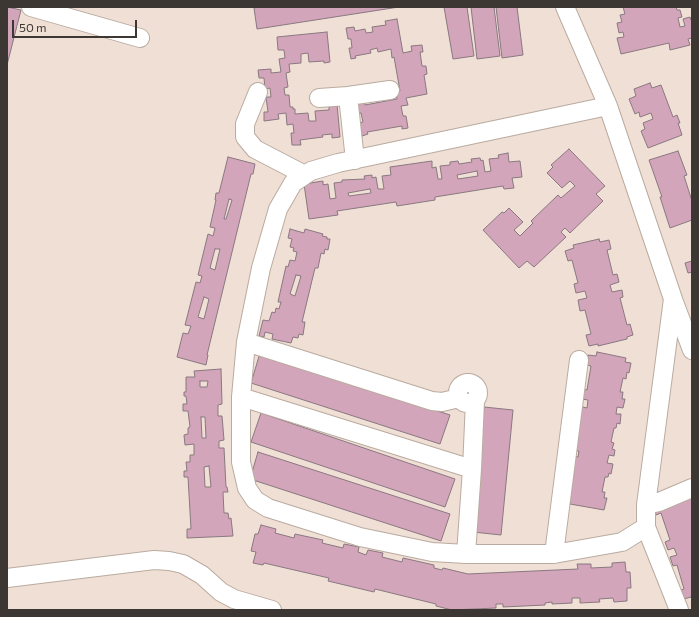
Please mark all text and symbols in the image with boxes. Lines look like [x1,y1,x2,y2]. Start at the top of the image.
scale bar [14,12,139,38]
text: 50 m [19,20,47,34]

